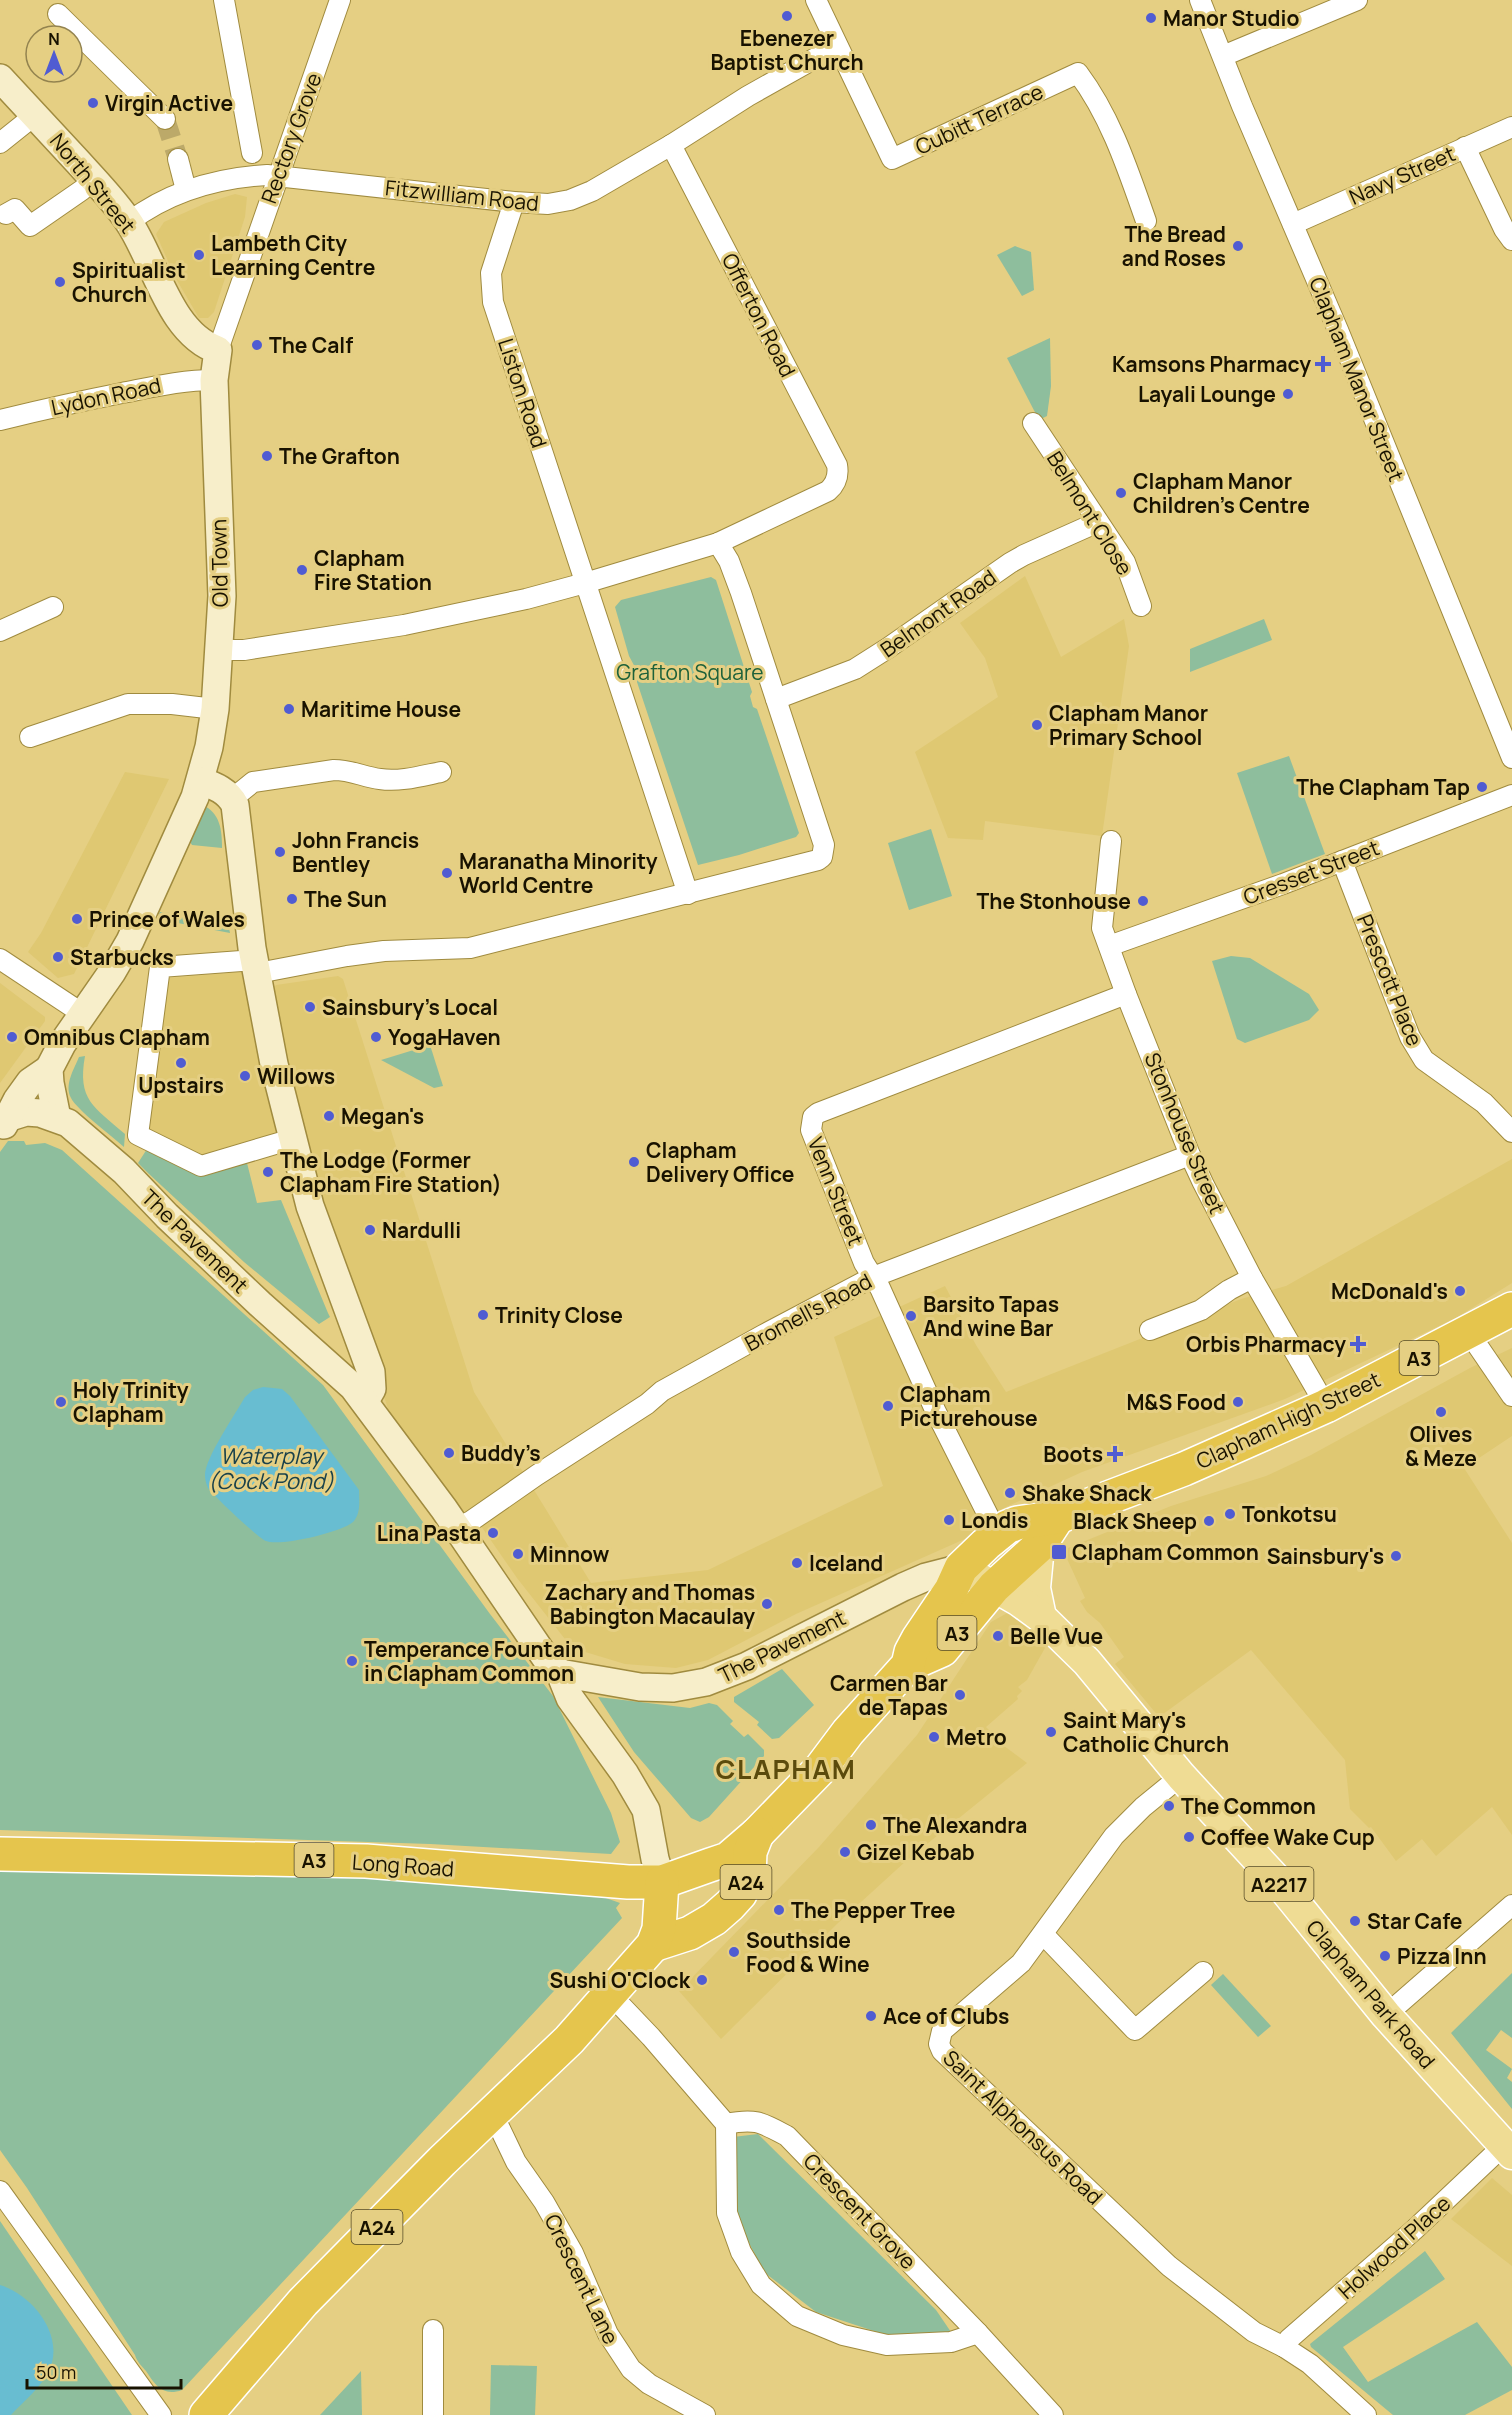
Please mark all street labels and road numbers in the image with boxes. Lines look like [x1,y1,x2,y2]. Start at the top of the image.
street label: Rectory Grove [254,69,328,207]
street label: Cubitt Terrace [911,77,1047,161]
street label: North Street [44,127,142,239]
street label: Navy Street [1345,139,1459,211]
street label: Fitzwilliam Road [384,173,540,217]
street label: Offerton Road [716,248,802,382]
street label: Clapham Manor Street [1303,273,1411,485]
street label: Liston Road [492,335,554,451]
street label: Lydon Road [48,371,164,421]
street label: Belmont Close [1041,446,1139,580]
street label: Old Town [204,519,234,607]
street label: Belmont Road [875,563,1001,663]
street label: Cresset Street [1239,833,1383,911]
street label: Prescott Place [1351,910,1429,1050]
street label: Stonhouse Street [1138,1048,1232,1218]
street label: Venn Street [802,1133,870,1249]
street label: The Pavement [136,1183,254,1299]
street label: Bromell's Road [740,1267,876,1357]
road number: A3 [1400,1341,1438,1375]
street label: Clapham High Street [1191,1365,1385,1475]
street label: The Pavement [714,1603,850,1689]
road number: A3 [938,1616,976,1650]
road number: A3 [294,1843,334,1877]
street label: Long Road [351,1847,455,1883]
road number: A24 [720,1865,771,1899]
road number: A2217 [1244,1867,1314,1901]
street label: Clapham Park Road [1300,1914,1442,2074]
street label: Saint Alphonsus Road [937,2044,1109,2210]
street label: Crescent Grove [798,2147,922,2275]
street label: Holwood Place [1332,2189,1456,2305]
street label: Crescent Lane [538,2209,626,2349]
road number: A24 [352,2210,403,2244]

